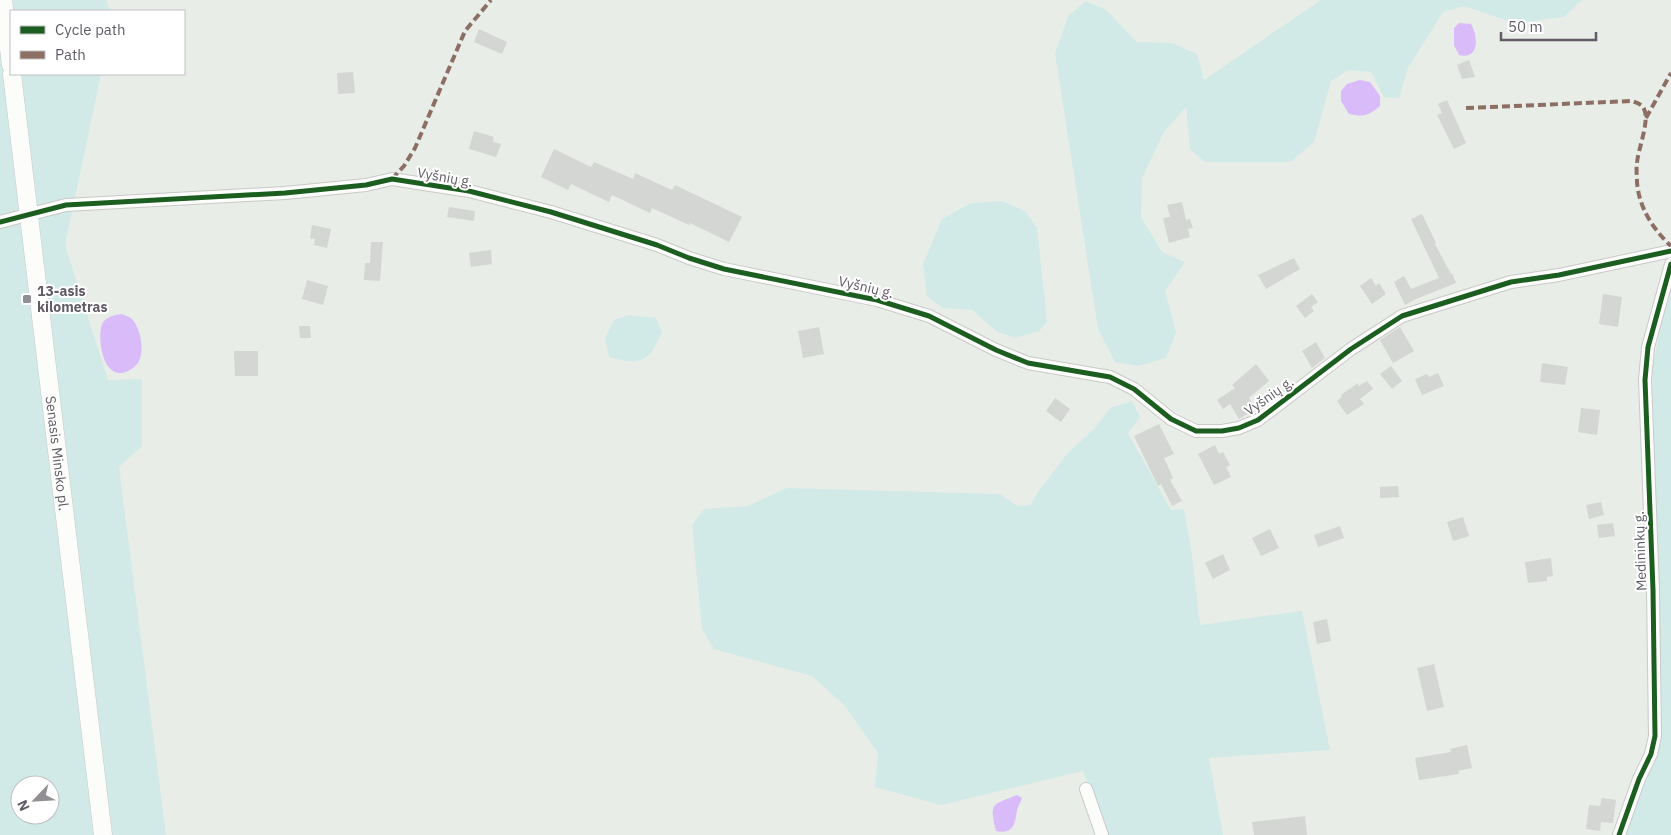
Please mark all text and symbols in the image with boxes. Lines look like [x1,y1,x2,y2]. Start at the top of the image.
legend [10,10,185,75]
scale bar [1501,10,1596,42]
text: 50 m [1508,17,1543,36]
text: Cycle path [55,20,126,39]
text: Path [55,45,86,64]
street label: Vyšnių g. [416,163,474,191]
street label: Vyšnių g. [837,272,895,302]
place label: 13-asis kilometras [37,282,107,316]
marker: 13-asis kilometras [21,293,33,305]
street label: Vyšnių g. [1241,373,1297,419]
street label: Senasis Minsko pl. [42,395,73,512]
street label: Medininkų g. [1630,511,1650,591]
north arrow [10,775,60,825]
text: N [13,797,34,814]

